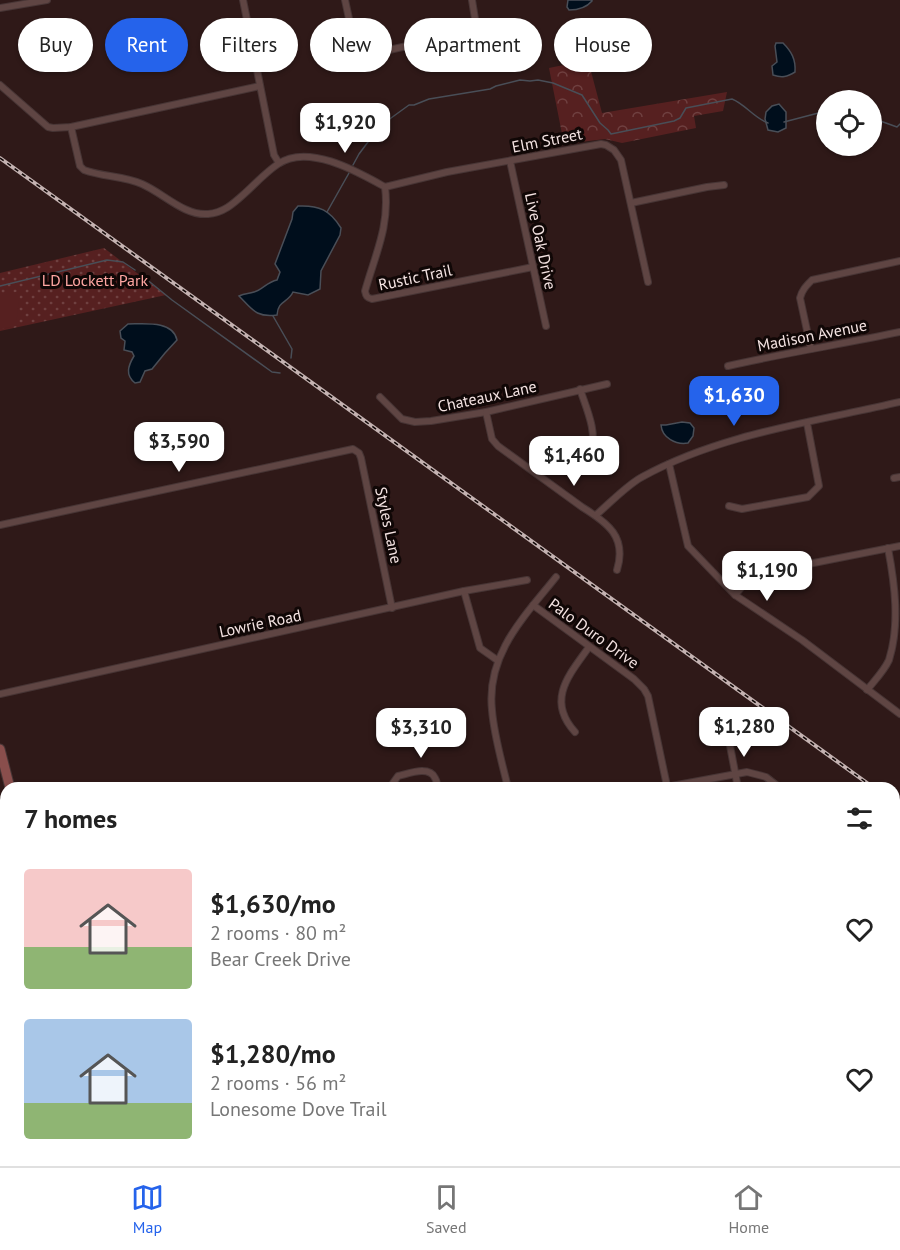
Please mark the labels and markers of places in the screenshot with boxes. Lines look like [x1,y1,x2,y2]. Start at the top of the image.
pin: $1,920 [296,103,394,154]
pin: $1,630 [685,376,783,427]
pin: $3,590 [130,422,228,473]
pin: $1,460 [525,436,623,487]
pin: $1,190 [718,551,816,602]
pin: $1,280 [695,707,793,758]
pin: $3,310 [372,708,470,759]

